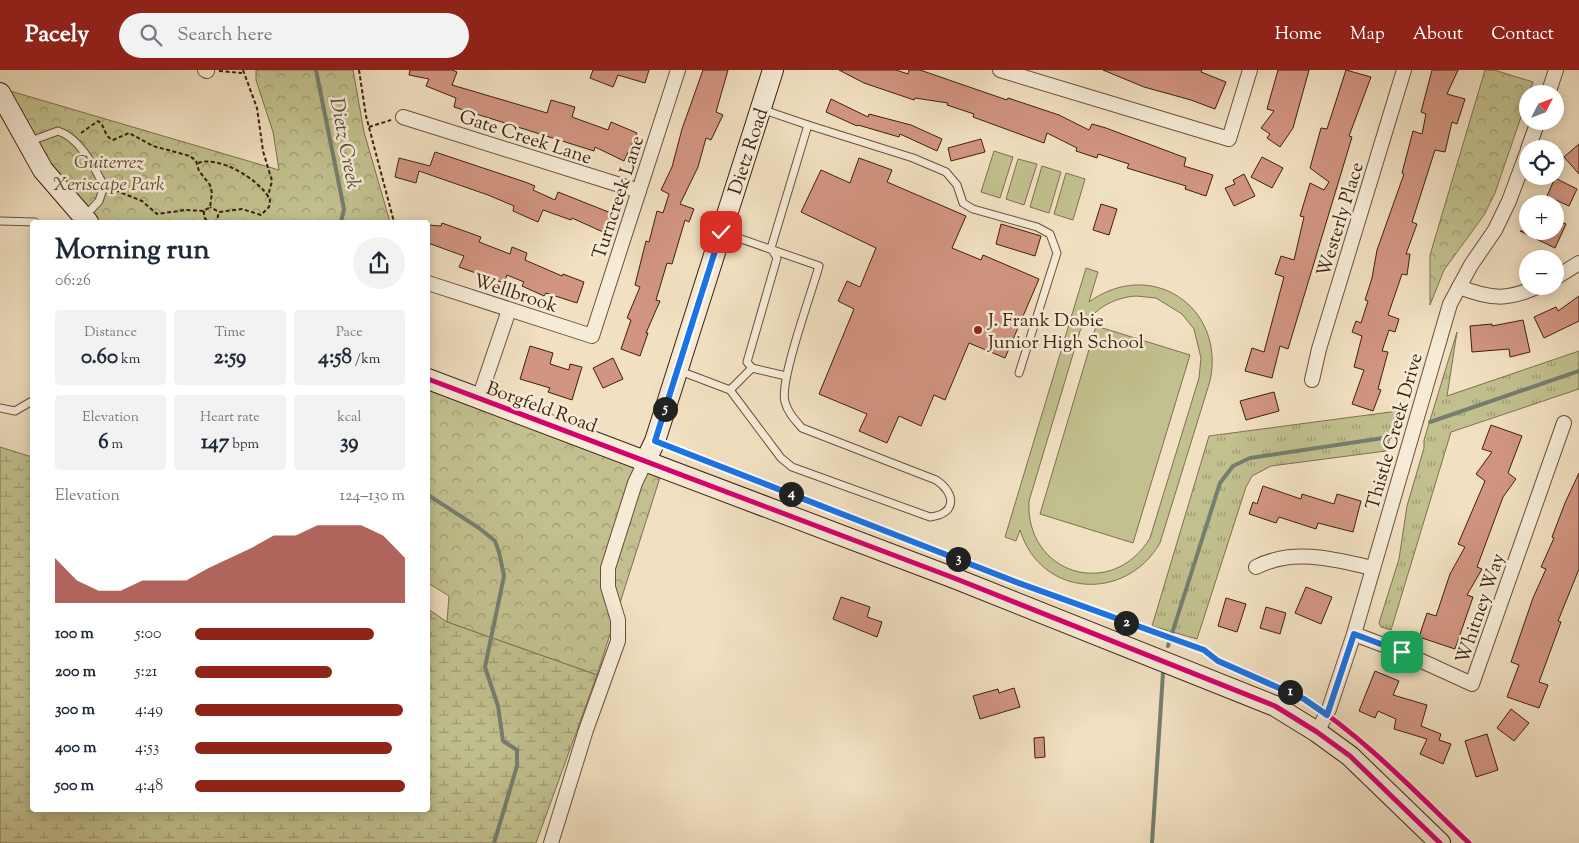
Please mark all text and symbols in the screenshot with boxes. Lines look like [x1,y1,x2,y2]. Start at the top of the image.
search box [119,13,469,58]
text: Pacely [25,18,89,52]
icon: search [137,21,165,49]
text: Search here [177,22,273,49]
text: Home [1275,22,1322,48]
text: Map [1350,22,1385,48]
text: About [1413,22,1463,48]
text: Contact [1491,22,1554,48]
north arrow [1519,85,1564,130]
map controls [1519,85,1564,295]
water label: Dietz Creek [320,95,367,192]
street label: Gate Creek Lane [456,104,595,173]
street label: Dietz Road [723,105,776,199]
street label: Turncreek Lane [587,132,652,263]
button: locate [1519,140,1564,185]
park label: Guiterrez Xeriscape Park [53,150,165,199]
street label: Westerly Place [1311,159,1372,280]
button: + [1519,195,1564,240]
pin [700,211,742,253]
icon: check [707,218,735,246]
text: Morning run [55,231,210,271]
button: share [353,237,405,289]
button: − [1519,250,1564,295]
street label: Wellbrook [470,268,562,321]
text: 06:26 [55,270,91,293]
place label: J. Frank Dobie Junior High School [987,308,1144,357]
text: Distance [84,323,137,343]
text: Time [214,323,246,343]
text: Pace [336,323,363,343]
marker: J. Frank Dobie Junior High School [972,324,984,336]
text: 0.60 [81,343,118,373]
text: 2:59 [214,343,246,373]
text: 4:58 [318,343,352,373]
text: km [118,350,140,370]
text: /km [352,350,380,370]
street label: Thistle Creek Drive [1360,350,1431,513]
street label: Borgfeld Road [482,376,601,441]
pin: 5 [652,396,678,422]
text: 5 [663,399,668,419]
text: Elevation [82,408,139,428]
text: Heart rate [200,408,260,428]
text: kcal [337,408,361,428]
text: 6 [98,428,109,458]
text: 147 [201,428,229,458]
text: 39 [340,428,359,458]
text: m [109,435,123,455]
text: bpm [229,435,259,455]
pin: 4 [778,482,804,506]
text: 4 [788,484,795,504]
text: Elevation [55,485,120,508]
text: 124–130 m [339,485,405,508]
pin: 3 [946,546,970,572]
text: 3 [956,549,961,569]
street label: Whitney Way [1450,549,1513,668]
pin: 2 [1114,610,1138,636]
text: 2 [1123,613,1130,633]
text: 100 m [55,623,94,646]
text: 5:00 [135,623,161,646]
pin [1381,631,1423,673]
icon: arrive [1388,638,1416,666]
text: 200 m [55,661,96,684]
text: 5:21 [135,661,158,684]
pin: 1 [1278,680,1302,704]
text: 1 [1288,682,1293,702]
text: 300 m [55,699,95,722]
text: 4:49 [135,699,163,722]
text: 400 m [55,737,97,760]
text: 4:53 [135,737,159,760]
text: 500 m [55,775,94,798]
text: 4:48 [135,775,163,798]

